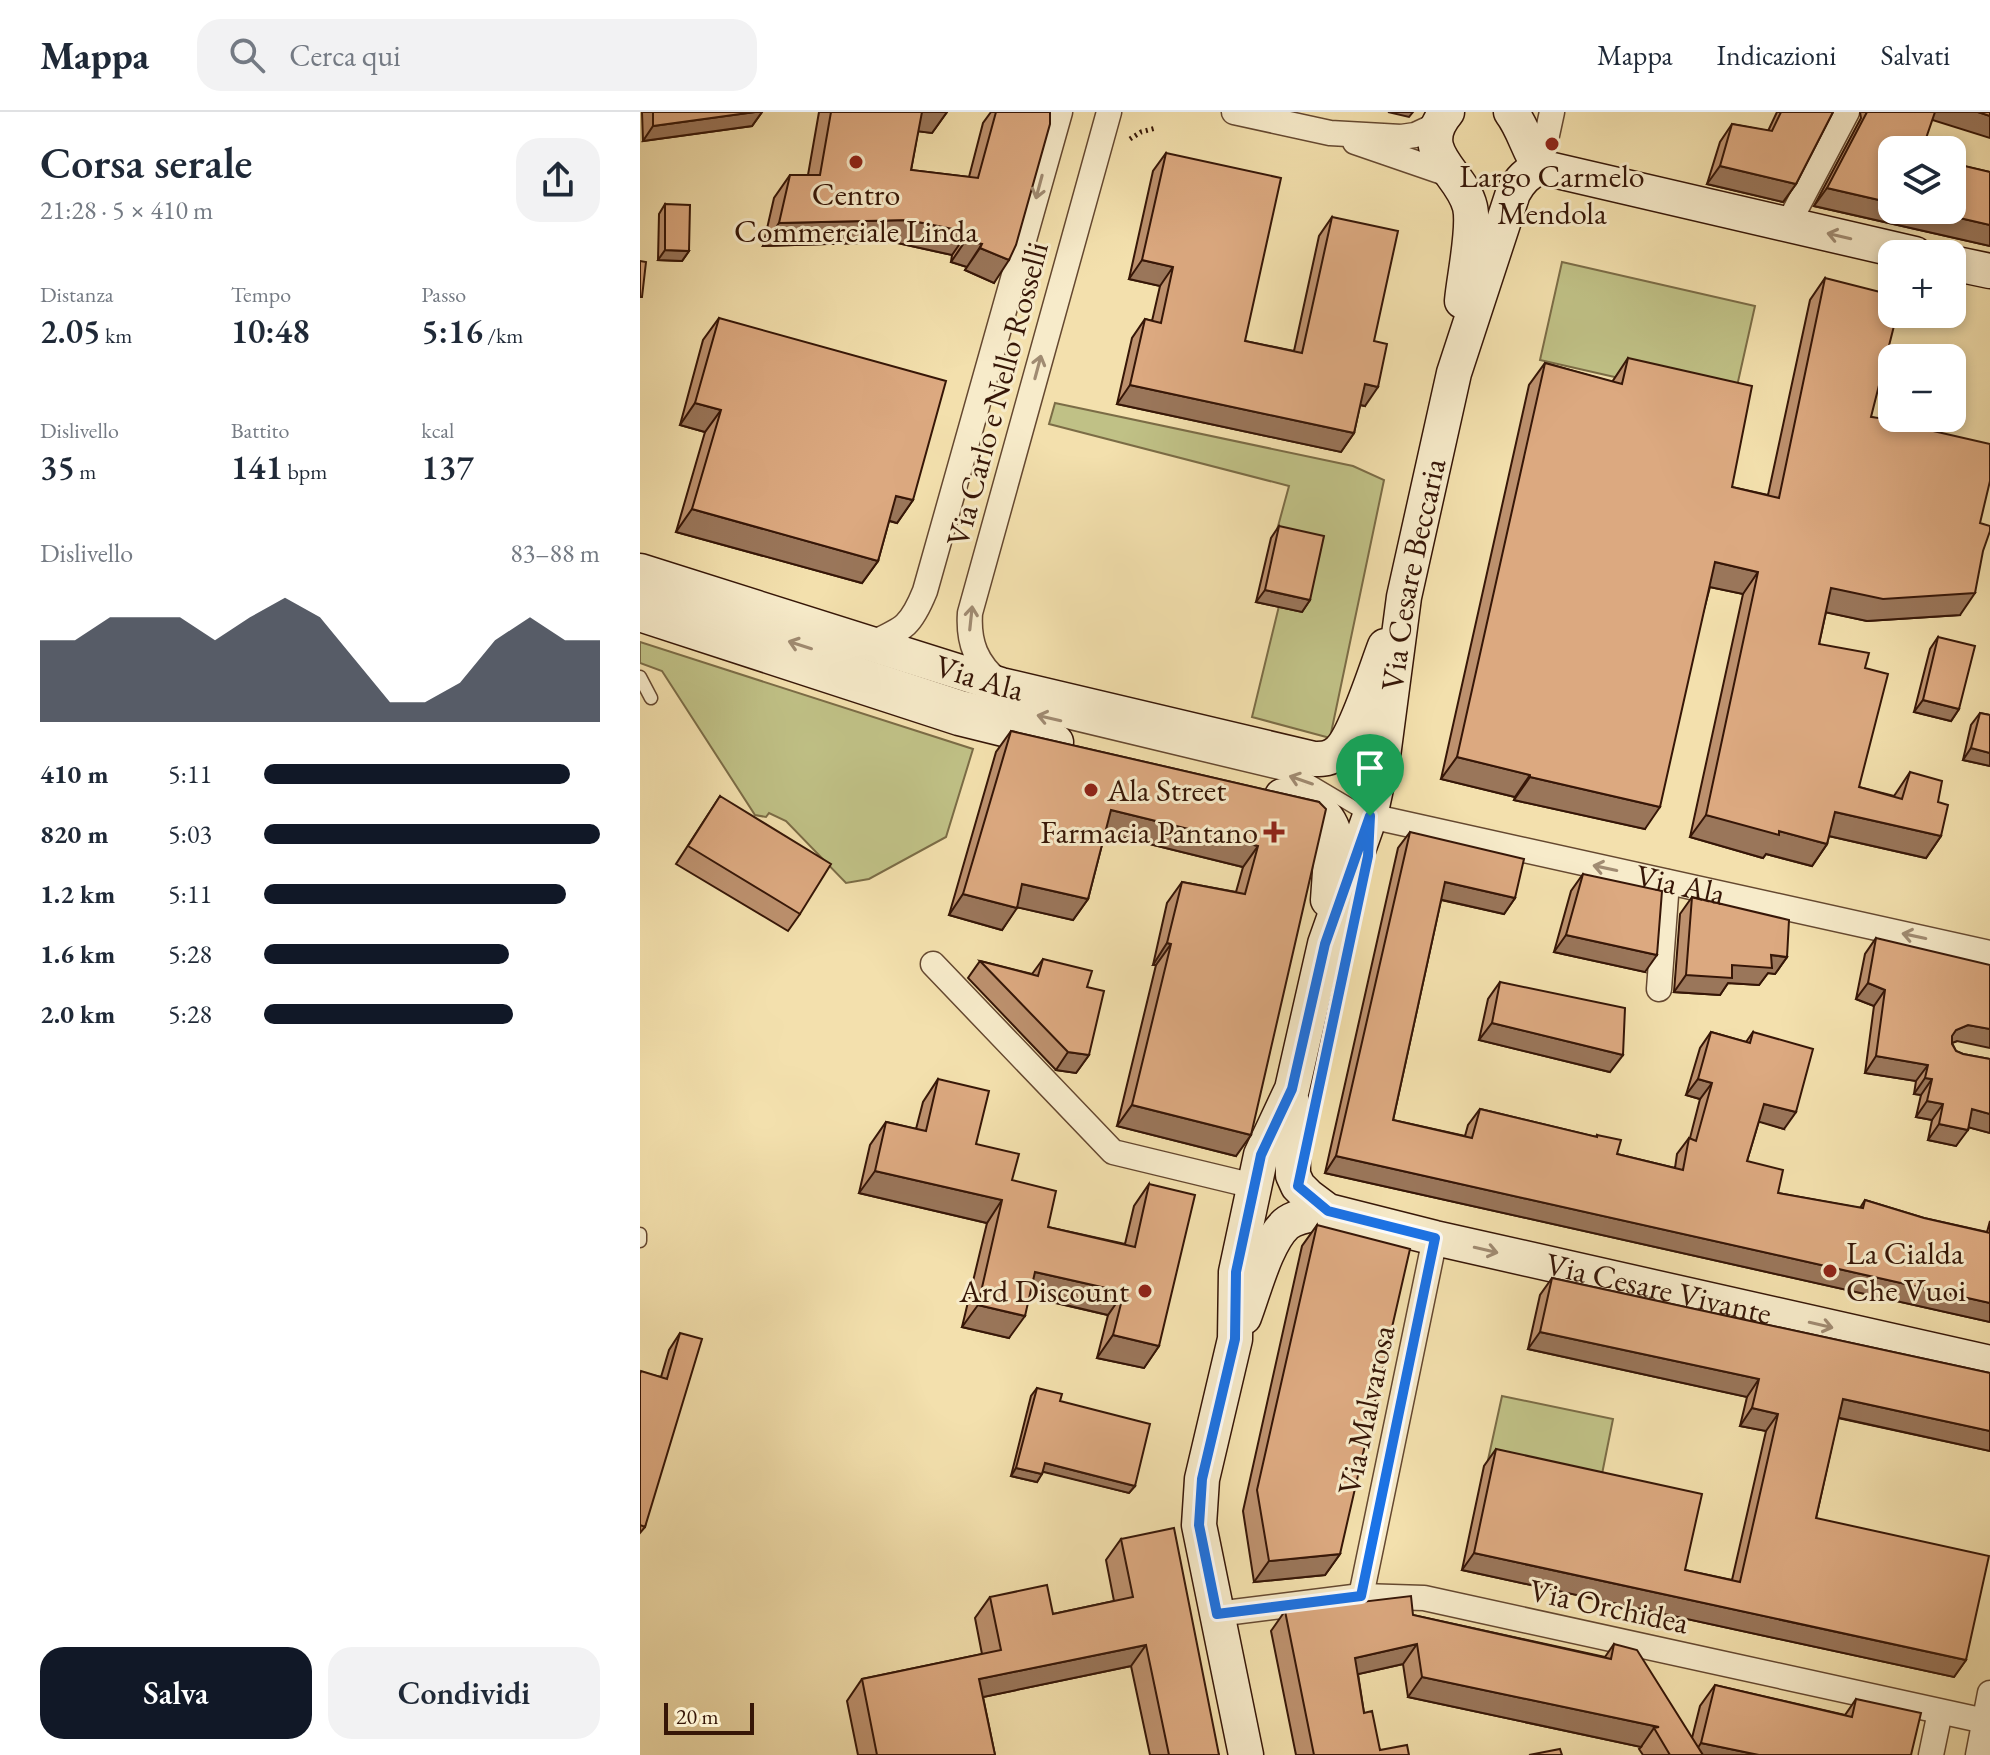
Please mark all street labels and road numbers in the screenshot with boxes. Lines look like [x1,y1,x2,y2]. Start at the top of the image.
street label: Via Carlo e Nello Rosselli [936,237,1058,551]
street label: Via Cesare Beccaria [1371,454,1455,693]
street label: Via Ala [930,645,1028,711]
street label: Via Ala [1632,854,1729,915]
street label: Via Cesare Vivante [1542,1243,1776,1334]
street label: Via Malvarosa [1328,1321,1405,1499]
street label: Via Orchidea [1526,1569,1693,1643]

